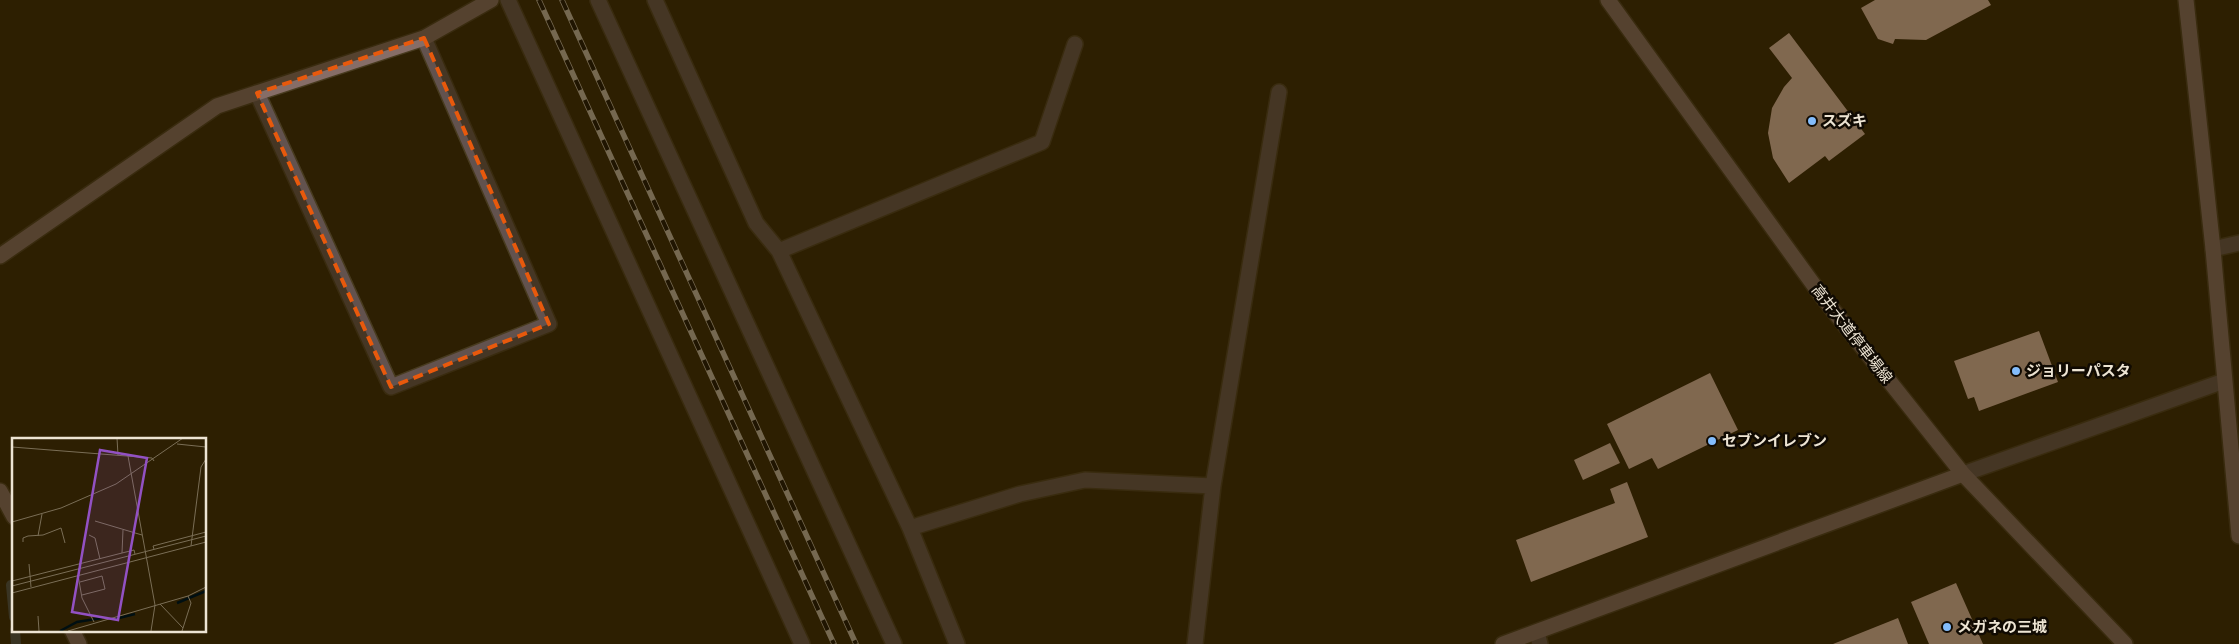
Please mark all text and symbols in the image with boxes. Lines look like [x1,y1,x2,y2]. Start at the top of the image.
place label: スズキ [1822,111,1867,130]
marker: スズキ [1806,115,1818,127]
street label: 高井大道停車場線 [1808,281,1897,387]
place label: ジョリーパスタ [2026,361,2131,380]
marker: ジョリーパスタ [2010,365,2022,377]
place label: セブンイレブン [1722,431,1827,450]
marker: セブンイレブン [1706,435,1718,447]
inset map [12,438,206,632]
place label: メガネの三城 [1957,617,2047,636]
marker: メガネの三城 [1941,621,1953,633]

